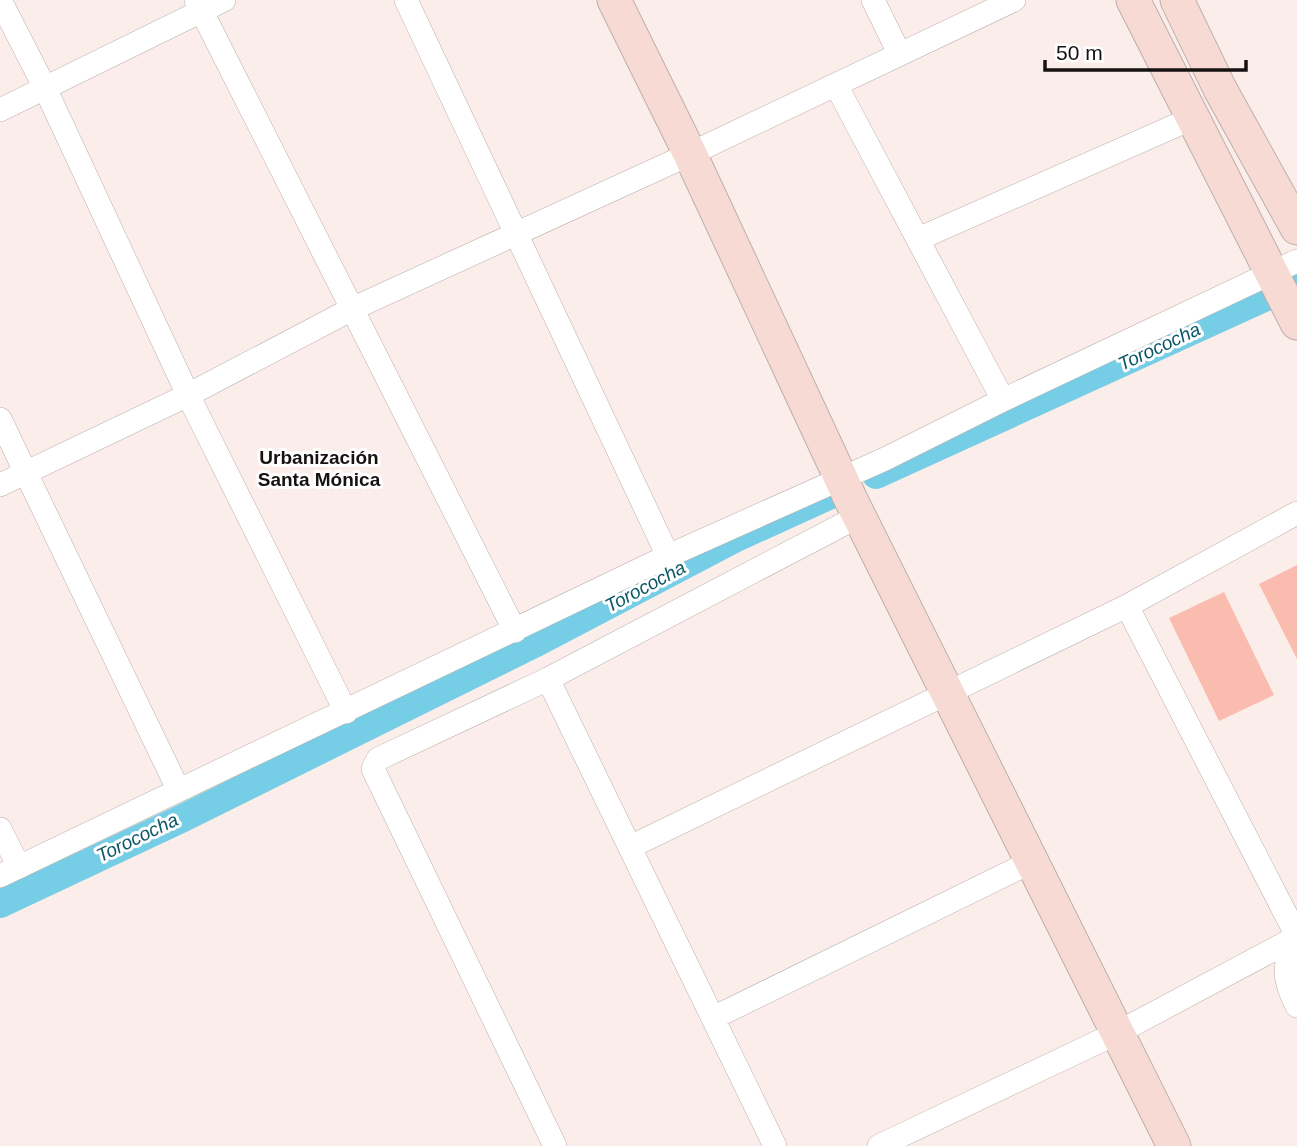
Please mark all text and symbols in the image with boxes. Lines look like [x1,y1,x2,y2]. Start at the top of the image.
scale bar [1045,28,1246,72]
text: 50 m [1056,41,1103,64]
water label: Torococha [1115,318,1204,375]
district label: Urbanización Santa Mónica [258,447,381,490]
water label: Torococha [601,557,689,616]
water label: Torococha [93,809,181,866]

